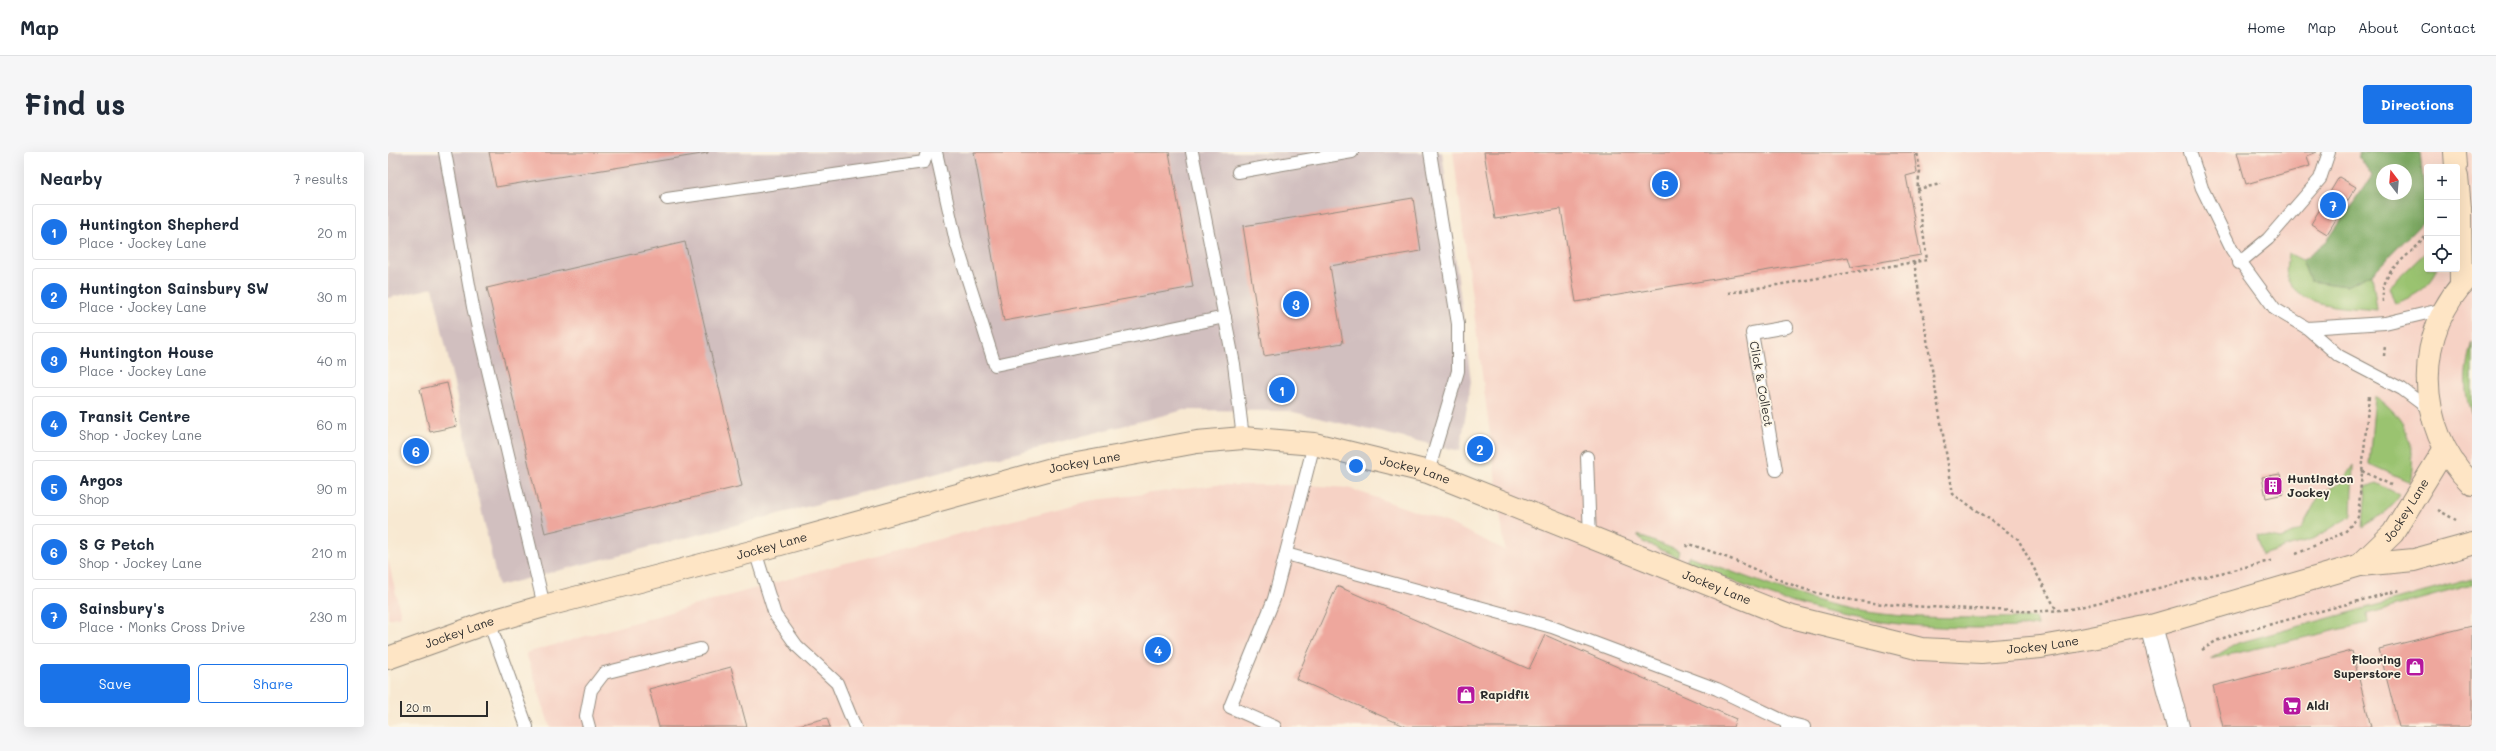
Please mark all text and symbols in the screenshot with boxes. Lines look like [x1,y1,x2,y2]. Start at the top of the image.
text: Map [20,15,59,40]
text: Home [2247,18,2285,37]
text: Map [2307,18,2336,37]
text: About [2358,18,2399,37]
text: Contact [2421,18,2476,37]
button: Directions [2363,85,2472,124]
text: Find us [24,86,125,122]
north arrow [2376,164,2412,200]
map controls [2424,164,2460,272]
button: + [2424,164,2460,200]
text: Nearby [40,167,102,189]
pin: 5 [1652,169,1678,199]
text: 7 results [293,170,348,187]
pin: 7 [2320,190,2346,220]
button: − [2424,200,2460,236]
text: Huntington Shepherd [79,214,239,234]
text: 1 [51,224,57,241]
text: 20 m [317,224,347,241]
text: Place · Jockey Lane [79,234,207,251]
button: locate [2424,236,2460,272]
text: Huntington Sainsbury SW [79,278,269,298]
text: 2 [50,288,58,305]
text: 30 m [317,288,347,305]
pin: 3 [1283,289,1309,319]
text: Place · Jockey Lane [79,298,207,315]
street label: Click & Collect [1747,340,1777,428]
text: Huntington House [79,342,214,362]
text: 3 [50,352,58,369]
text: 40 m [317,352,347,369]
text: Place · Jockey Lane [79,362,207,379]
pin: 1 [1269,375,1295,405]
text: Transit Centre [79,406,190,426]
text: 4 [50,416,58,433]
text: 60 m [317,416,347,433]
text: Shop · Jockey Lane [79,426,202,443]
pin: 2 [1467,434,1493,464]
pin: 6 [403,436,429,466]
street label: Jockey Lane [1047,447,1122,476]
street label: Jockey Lane [1378,452,1453,487]
your location [1346,456,1366,476]
text: Argos [79,470,123,490]
place label: Huntington Jockey [2287,470,2353,500]
building icon: Huntington Jockey [2262,475,2284,497]
street label: Jockey Lane [2379,475,2432,545]
text: 5 [50,480,58,497]
text: 90 m [317,480,347,497]
text: Shop [79,490,109,507]
street label: Jockey Lane [734,528,809,563]
text: S G Petch [79,534,154,554]
text: 6 [50,544,58,561]
text: 210 m [311,544,347,561]
text: Shop · Jockey Lane [79,554,202,571]
street label: Jockey Lane [1680,566,1754,607]
text: Sainsbury's [79,598,165,618]
text: 7 [50,608,58,625]
text: 230 m [310,608,347,625]
street label: Jockey Lane [422,612,496,651]
text: Place · Monks Cross Drive [79,618,245,635]
street label: Jockey Lane [2006,632,2080,657]
pin: 4 [1145,635,1171,665]
place label: Flooring Superstore [2334,651,2401,681]
shop icon: Flooring Superstore [2404,656,2426,678]
button: Save [40,664,190,703]
button: Share [198,664,348,703]
shop icon: Rapidfit [1455,684,1477,706]
place label: Rapidfit [1480,686,1529,702]
supermarket icon: Aldi [2281,695,2303,717]
place label: Aldi [2306,697,2329,713]
scale bar [400,699,488,718]
text: 20 m [406,700,431,715]

